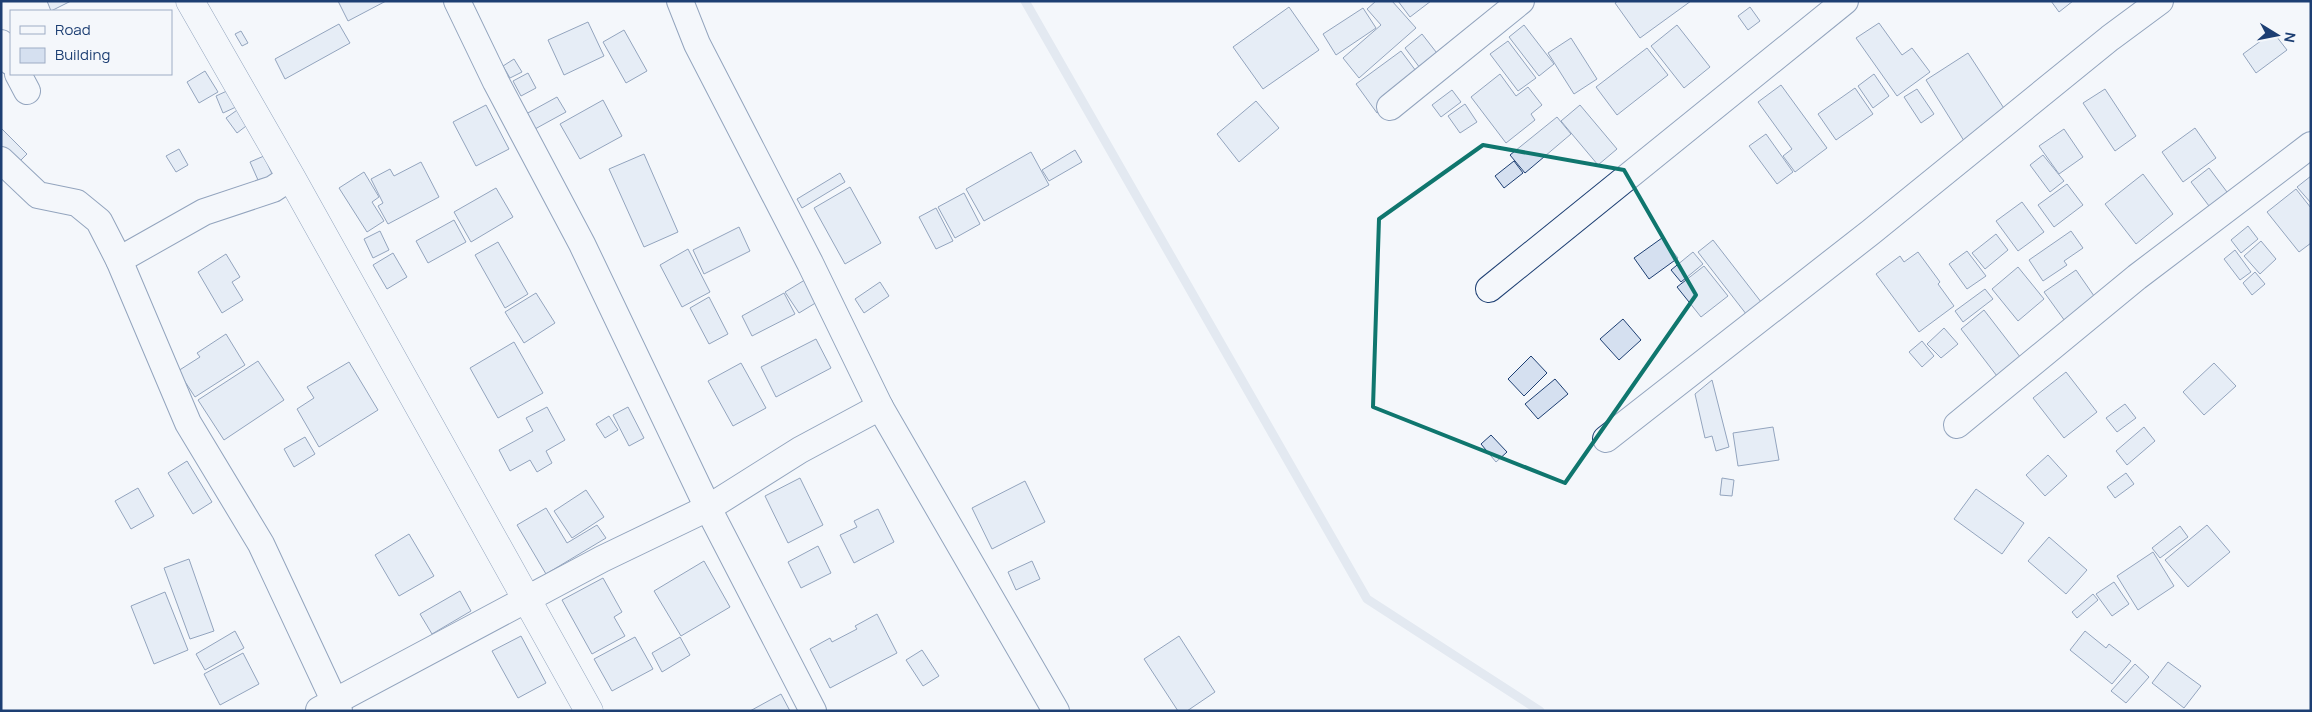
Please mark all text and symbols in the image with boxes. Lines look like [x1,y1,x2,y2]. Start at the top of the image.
legend [10,10,172,75]
north arrow [2252,10,2302,60]
text: Road [55,19,91,40]
text: N [2280,31,2301,44]
text: Building [55,44,110,65]

